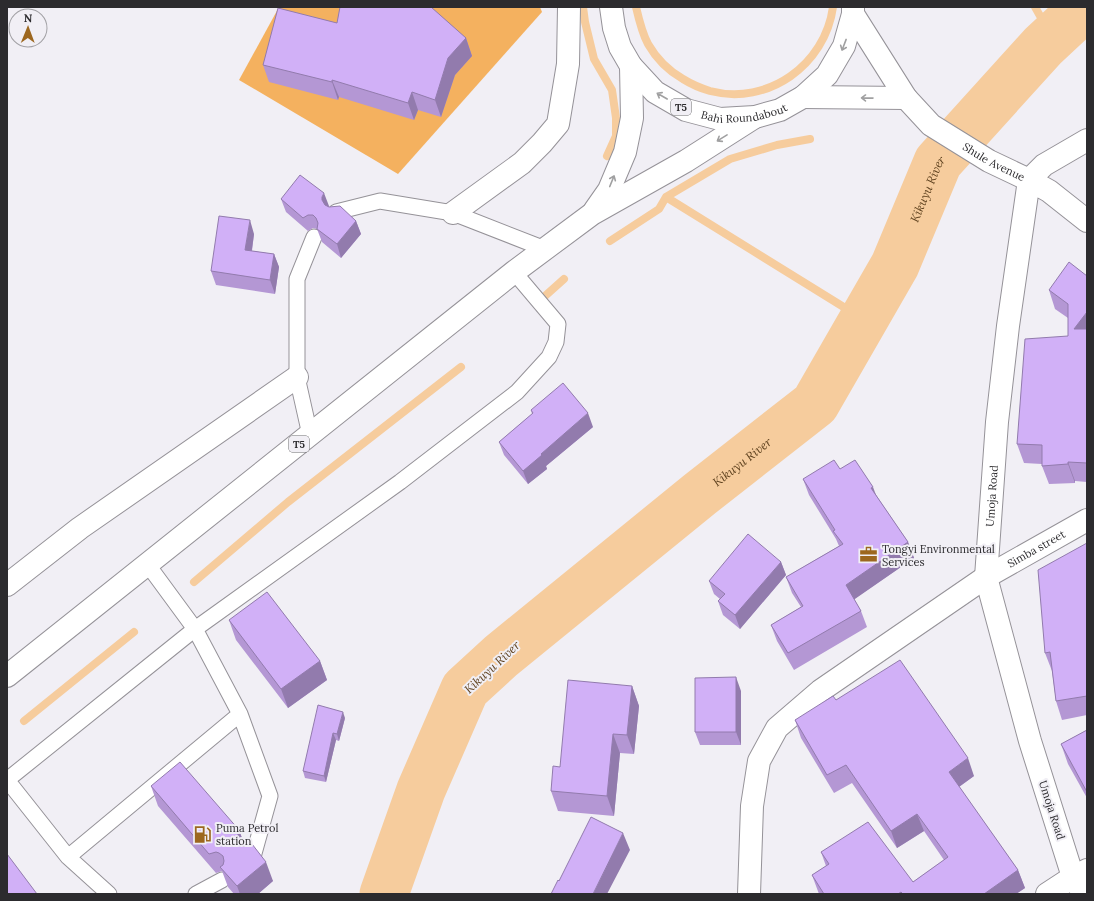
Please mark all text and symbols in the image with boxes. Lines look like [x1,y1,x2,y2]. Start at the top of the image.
north arrow [8,8,48,48]
text: N [24,11,33,25]
one-way arrow [839,38,847,50]
one-way arrow [656,92,667,100]
one-way arrow [861,94,874,102]
road number: T5 [671,99,691,115]
street label: Bahi Roundabout [700,100,790,126]
one-way arrow [717,134,728,142]
street label: Shule Avenue [960,139,1027,184]
water label: Kikuyu River [906,152,948,224]
one-way arrow [609,175,617,187]
water label: Kikuyu River [709,433,775,489]
road number: T5 [289,436,309,452]
street label: Umoja Road [983,464,1001,527]
street label: Simba street [1005,526,1068,571]
place label: Tongyi Environmental Services [882,542,995,569]
office icon: Tongyi Environmental Services [859,545,879,565]
water label: Kikuyu River [461,637,523,696]
street label: Umoja Road [1036,779,1068,842]
place label: Puma Petrol station [216,821,278,848]
fuel station icon: Puma Petrol station [193,824,213,844]

